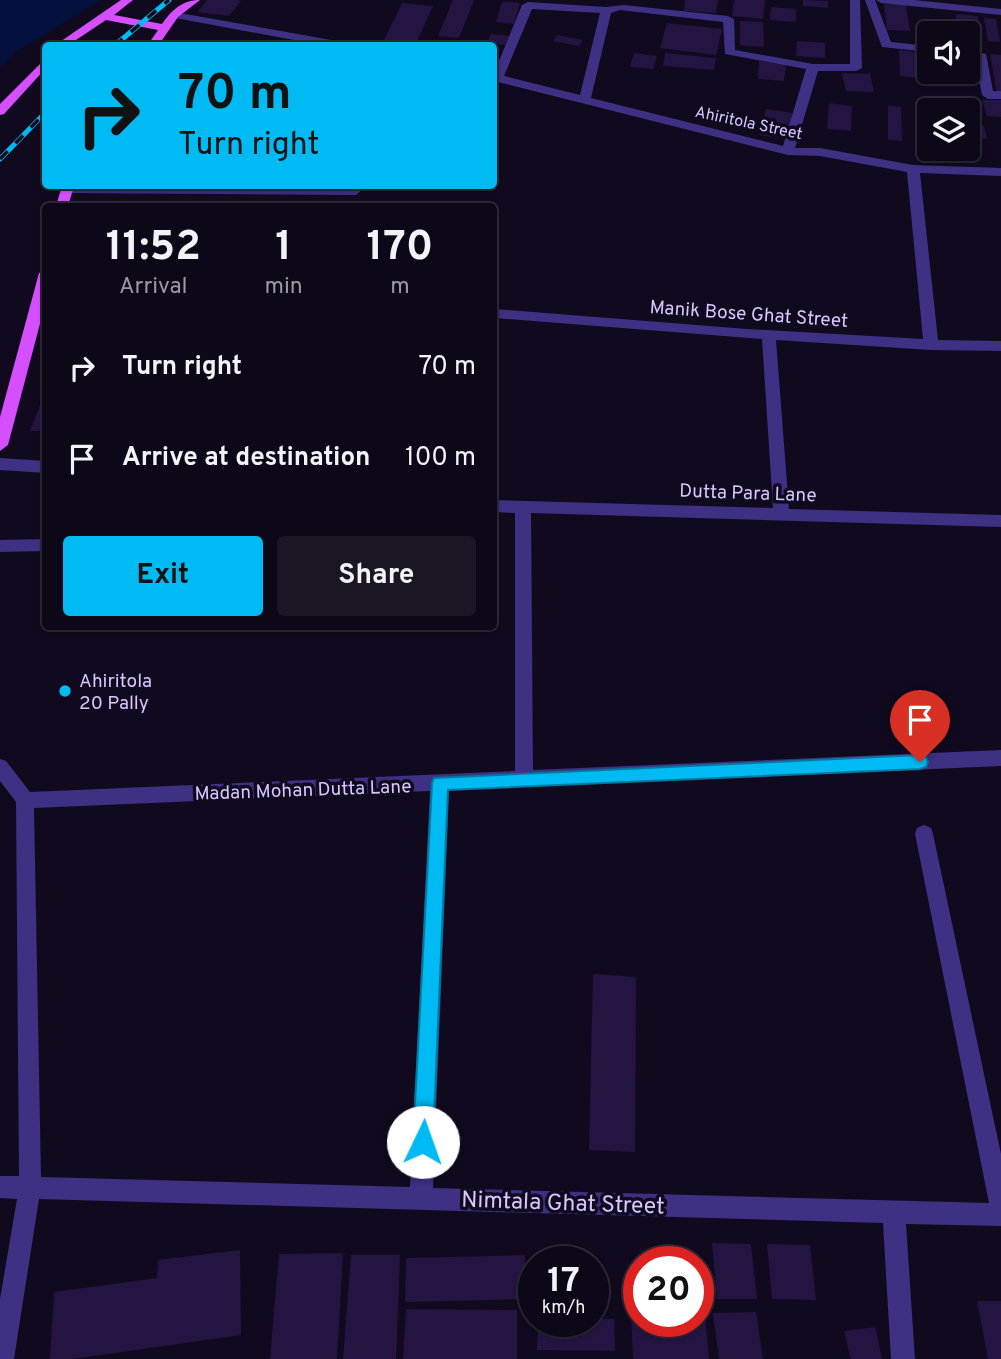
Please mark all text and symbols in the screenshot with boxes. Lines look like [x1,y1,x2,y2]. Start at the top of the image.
map controls [917,21,980,161]
button: sound [917,21,980,84]
text: 70 m [178,65,292,127]
icon: right [63,70,154,161]
button: layers [917,98,980,161]
street label: Ahiritola Street [693,103,804,145]
text: Turn right [178,126,320,166]
text: 11:52 [106,222,201,275]
text: 1 [275,222,292,275]
text: 170 [366,222,433,275]
text: Arrival [119,273,188,302]
text: min [264,273,303,302]
text: m [390,273,410,302]
street label: Manik Bose Ghat Street [649,296,849,334]
icon: right [63,349,101,387]
text: Turn right [122,351,242,384]
text: 70 m [418,351,476,384]
icon: arrive [63,440,101,478]
text: Arrive at destination [122,442,370,475]
text: 100 m [405,442,476,475]
street label: Dutta Para Lane [679,480,817,508]
button: Exit [63,536,263,616]
button: Share [277,536,476,616]
place label: Ahiritola 20 Pally [79,670,152,716]
marker: Ahiritola 20 Pally [57,683,73,699]
pin [890,690,950,762]
icon: arrive [901,701,939,739]
street label: Madan Mohan Dutta Lane [194,775,412,807]
position arrow [386,1105,460,1179]
street label: Nimtala Ghat Street [461,1186,665,1223]
speed limit sign: 20 [623,1246,714,1337]
text: 17 [547,1260,580,1304]
text: km/h [542,1297,585,1320]

